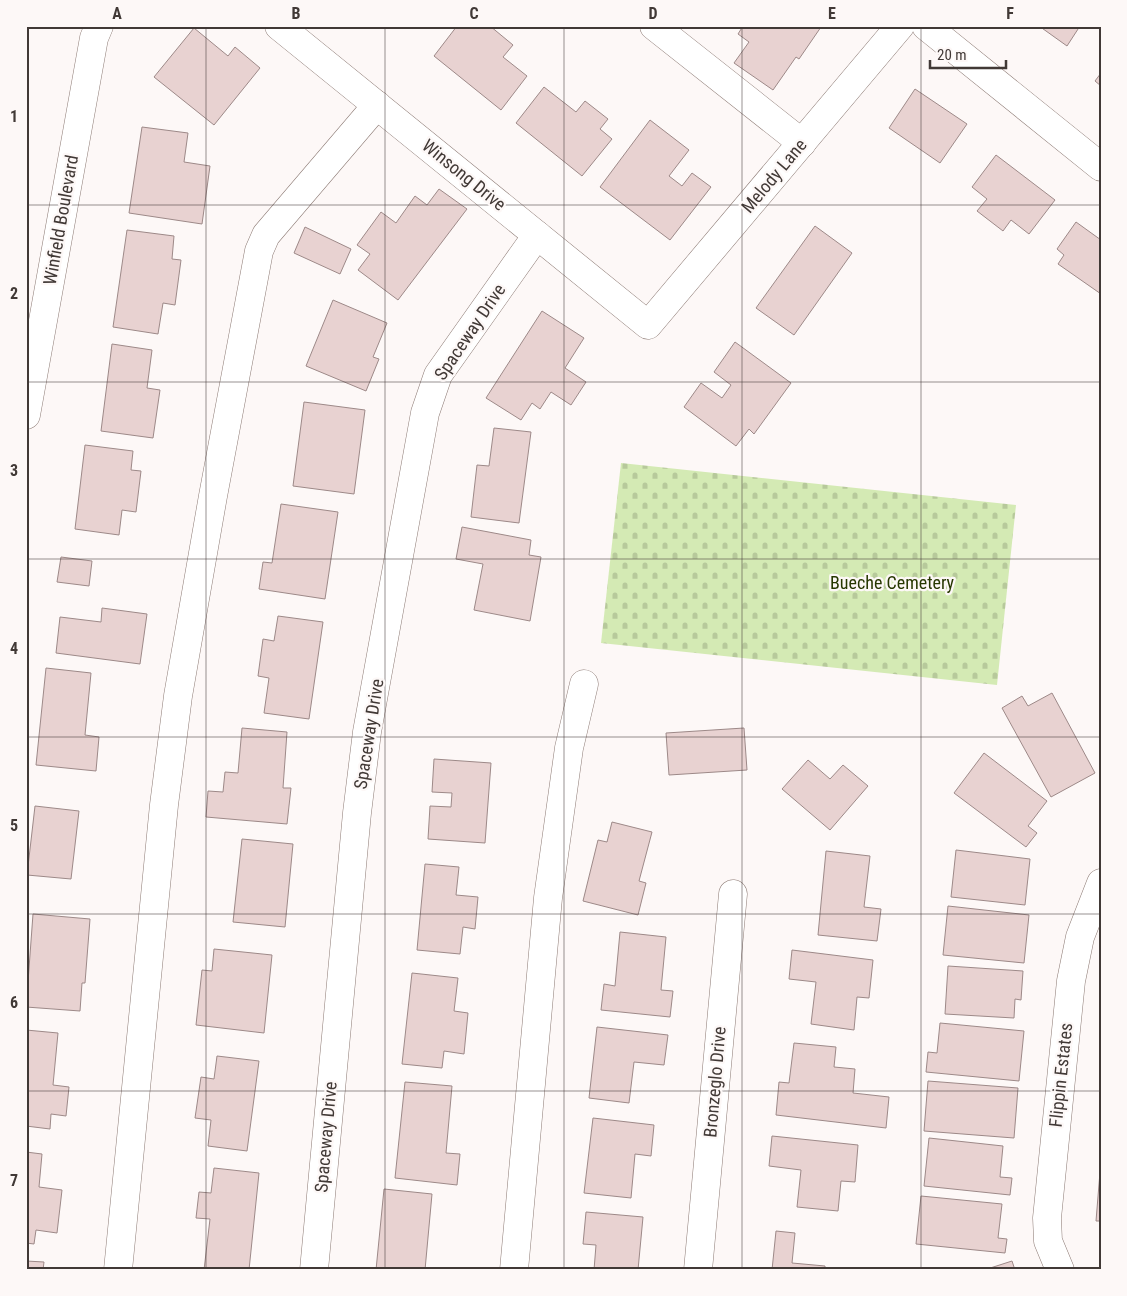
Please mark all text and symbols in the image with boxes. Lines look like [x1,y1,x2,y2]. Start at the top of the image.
text: A [112,4,122,23]
text: B [292,4,301,23]
text: C [469,4,479,23]
text: D [648,4,658,23]
text: E [828,4,836,23]
text: F [1006,4,1014,23]
scale bar [930,38,1006,70]
text: 20 m [937,46,967,64]
text: 1 [10,107,18,126]
street label: Melody Lane [737,134,811,217]
street label: Winsong Drive [418,135,510,215]
street label: Winfield Boulevard [39,153,82,286]
street label: Spaceway Drive [430,280,509,384]
text: 2 [10,284,18,303]
text: 3 [10,461,18,480]
park label: Bueche Cemetery [830,572,955,593]
text: 4 [10,639,18,658]
street label: Spaceway Drive [349,677,388,791]
text: 5 [10,816,18,835]
text: 6 [10,993,18,1012]
street label: Flippin Estates [1045,1022,1076,1128]
street label: Bronzeglo Drive [699,1026,730,1138]
street label: Spaceway Drive [310,1081,341,1193]
text: 7 [10,1171,18,1190]

